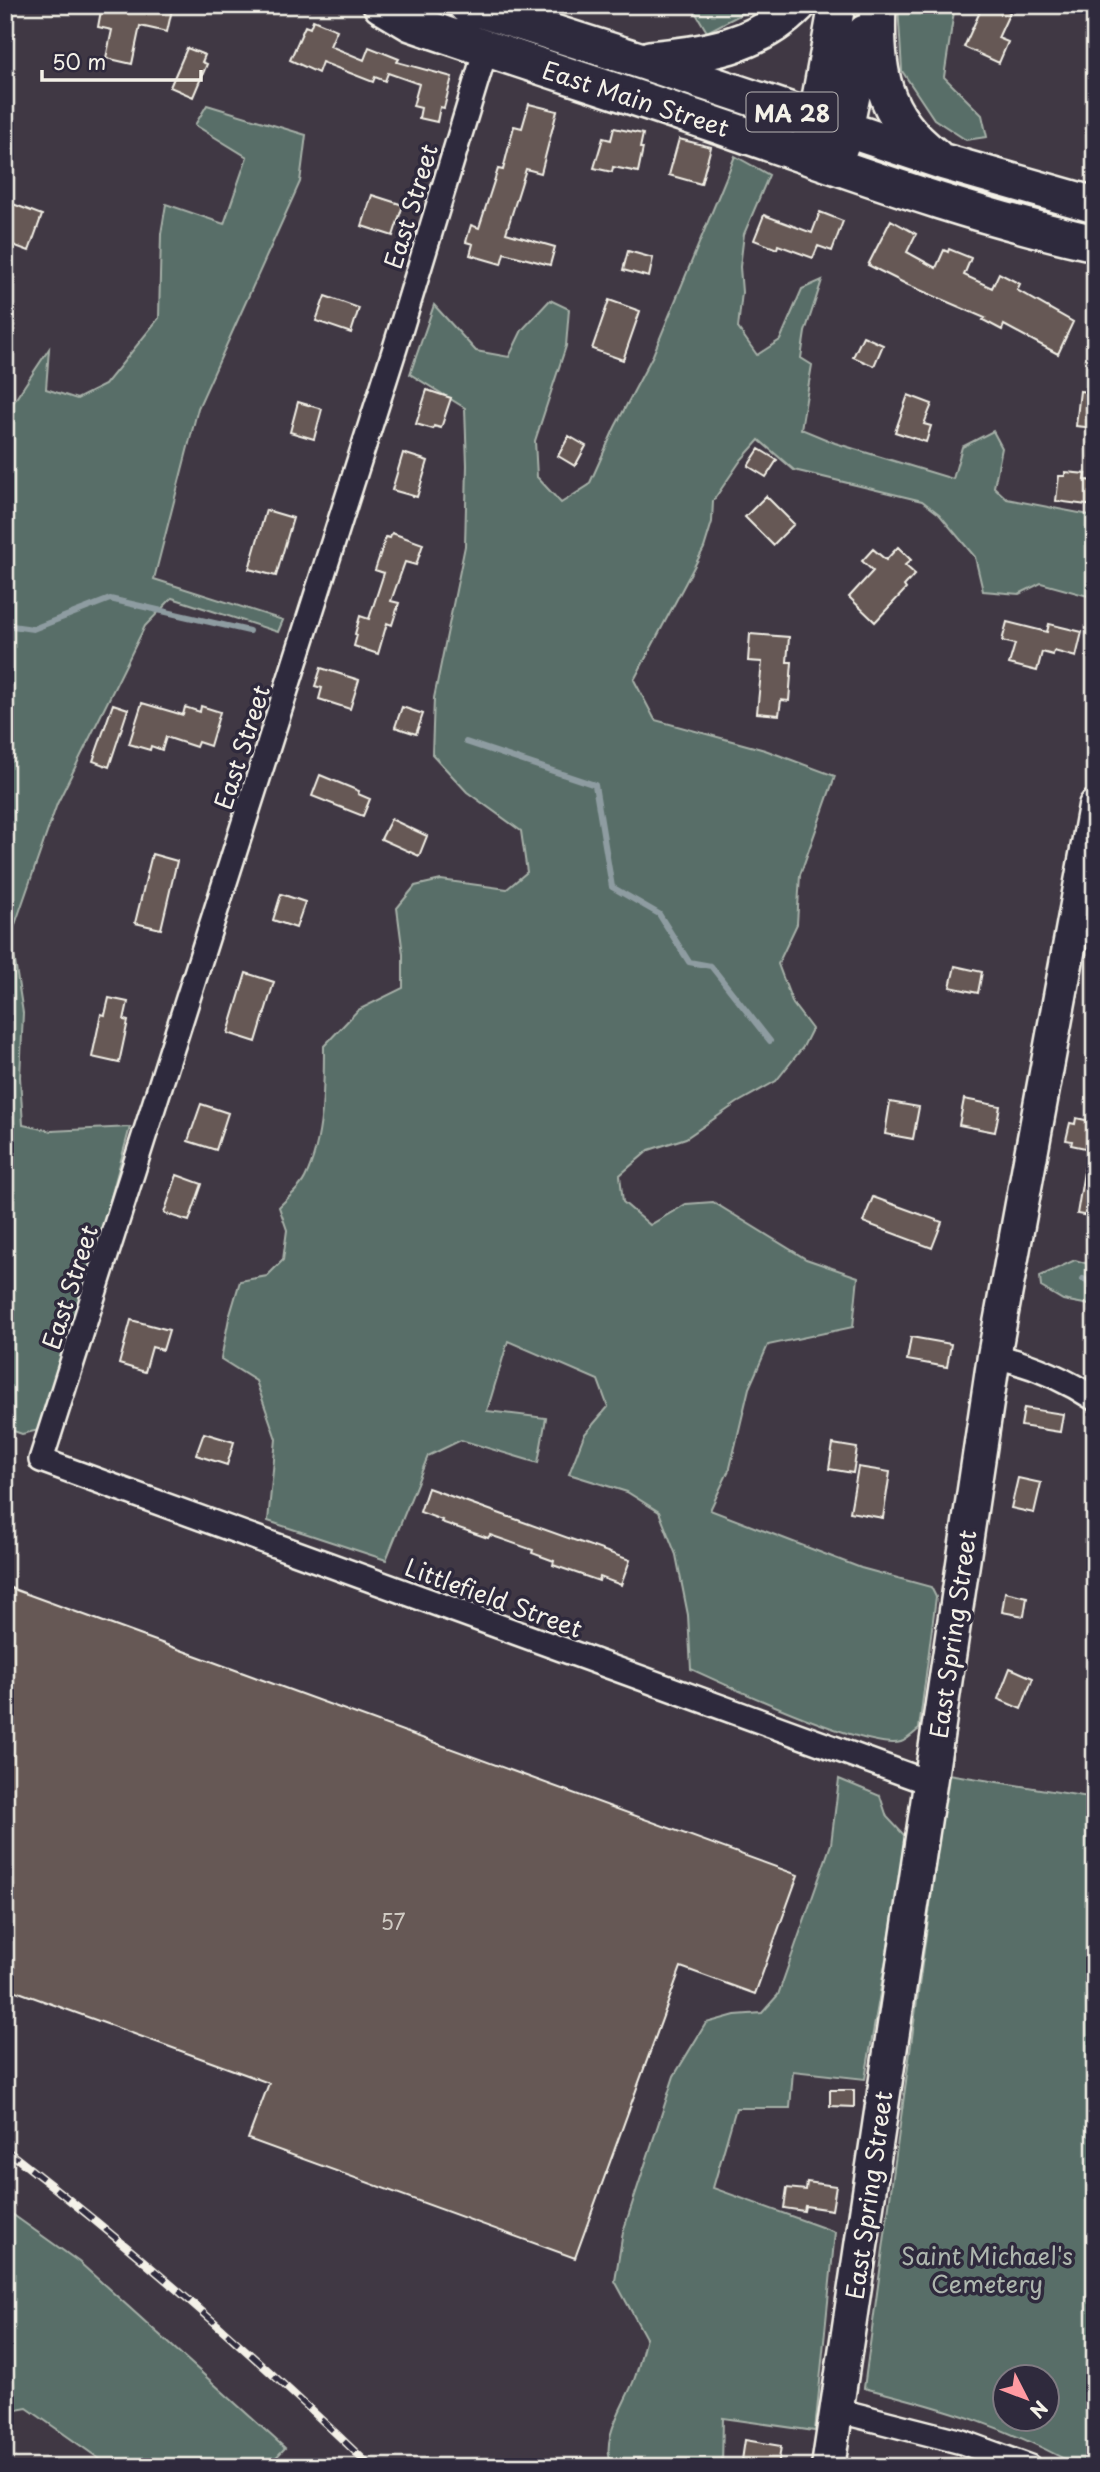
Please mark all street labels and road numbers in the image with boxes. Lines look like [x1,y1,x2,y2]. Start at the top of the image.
street label: East Main Street [538,51,734,145]
road number: MA 28 [746,92,838,132]
street label: East Street [374,139,446,273]
street label: East Street [204,680,278,814]
street label: East Street [32,1220,106,1354]
street label: East Spring Street [920,1527,984,1741]
street label: Littlefield Street [400,1548,588,1646]
street label: East Spring Street [836,2088,900,2302]

